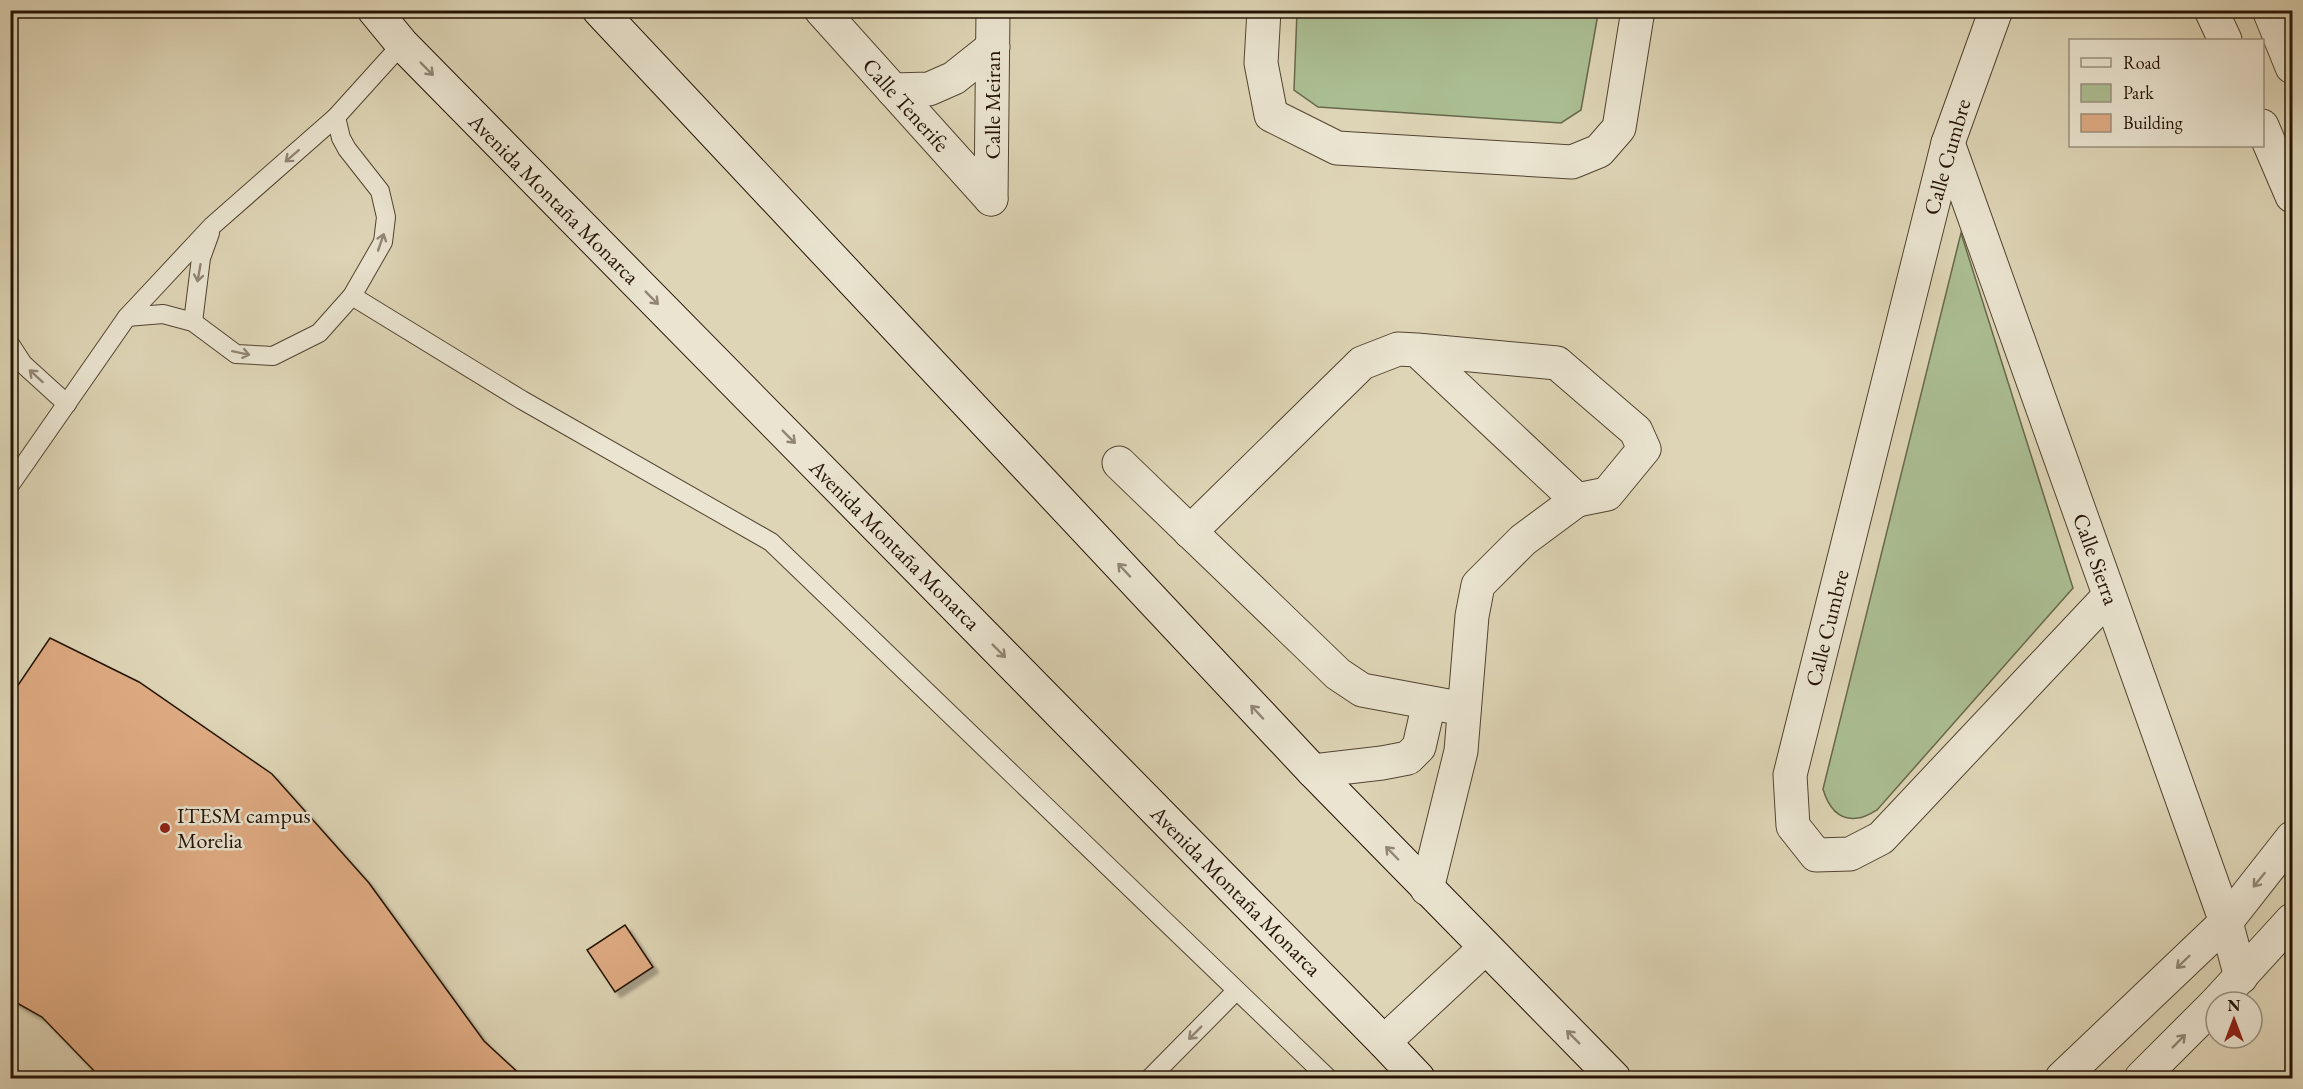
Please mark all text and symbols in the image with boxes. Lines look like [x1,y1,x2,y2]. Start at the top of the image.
legend [2069,39,2264,147]
street label: Calle Meiran [978,50,1007,160]
text: Road [2123,51,2162,74]
street label: Calle Tenerife [856,52,956,158]
one-way arrow [420,62,434,77]
text: Park [2123,81,2154,104]
street label: Calle Cumbre [1917,95,1978,218]
street label: Avenida Montaña Monarca [462,107,646,291]
text: Building [2123,111,2183,134]
one-way arrow [285,149,300,163]
one-way arrow [376,233,387,251]
one-way arrow [193,263,204,282]
one-way arrow [645,291,659,306]
one-way arrow [231,348,250,359]
one-way arrow [29,369,44,383]
one-way arrow [781,429,796,444]
street label: Avenida Montaña Monarca [803,453,987,637]
street label: Calle Sierra [2066,509,2126,609]
one-way arrow [1117,562,1131,577]
street label: Calle Cumbre [1798,566,1856,689]
one-way arrow [992,643,1007,658]
one-way arrow [1250,704,1265,719]
street label: Avenida Montaña Monarca [1144,799,1328,983]
place label: ITESM campus Morelia [177,801,311,855]
marker: ITESM campus Morelia [158,821,172,835]
one-way arrow [1385,845,1399,860]
one-way arrow [2252,872,2266,887]
one-way arrow [2176,955,2191,969]
north arrow [2204,990,2264,1050]
text: N [2228,995,2241,1016]
one-way arrow [1188,1025,1203,1040]
one-way arrow [1565,1030,1580,1044]
one-way arrow [2171,1033,2186,1048]

